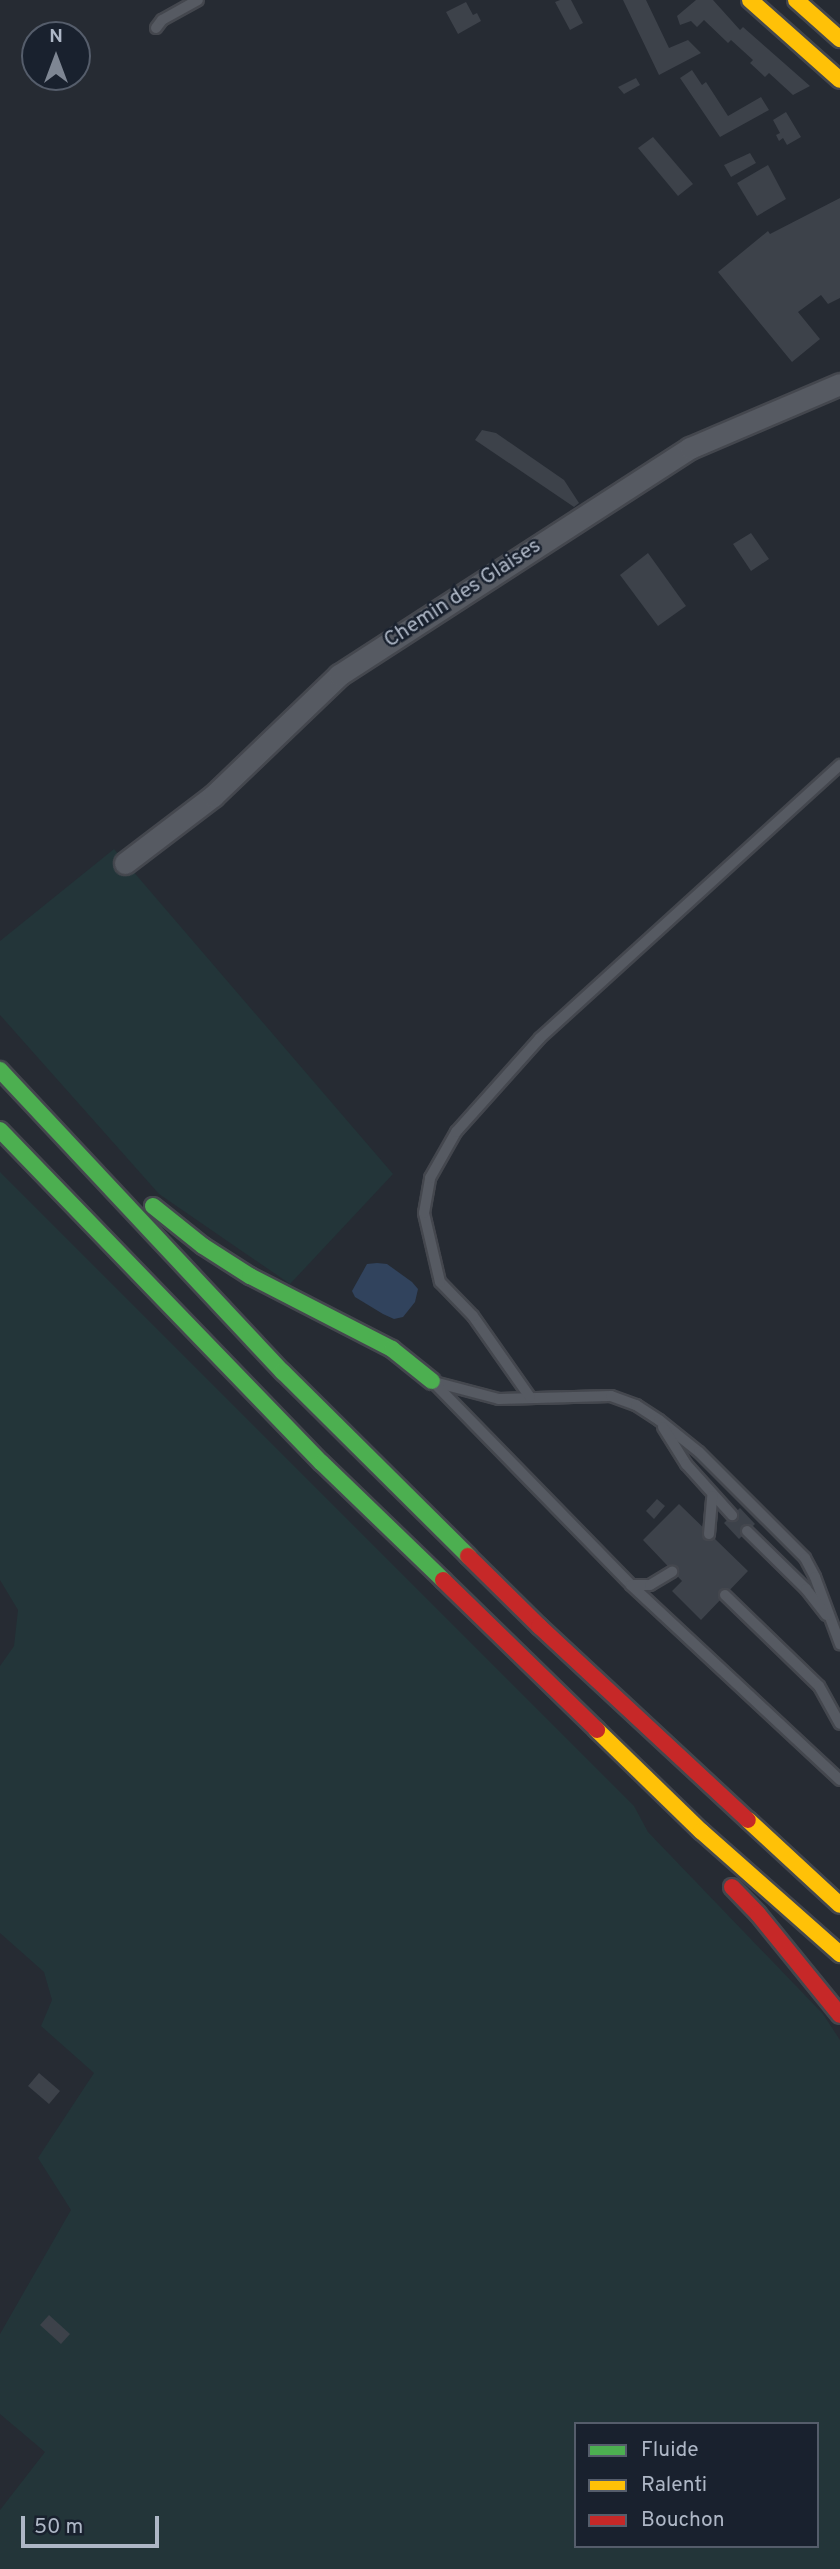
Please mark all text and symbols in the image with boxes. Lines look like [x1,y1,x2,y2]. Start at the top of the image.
north arrow [21,21,91,91]
text: N [49,25,63,49]
street label: Chemin des Glaises [380,534,546,654]
legend [574,2422,819,2548]
text: Fluide [641,2437,699,2464]
text: Ralenti [641,2472,707,2499]
scale bar [24,2502,163,2546]
text: Bouchon [641,2507,724,2534]
text: 50 m [34,2514,83,2541]

